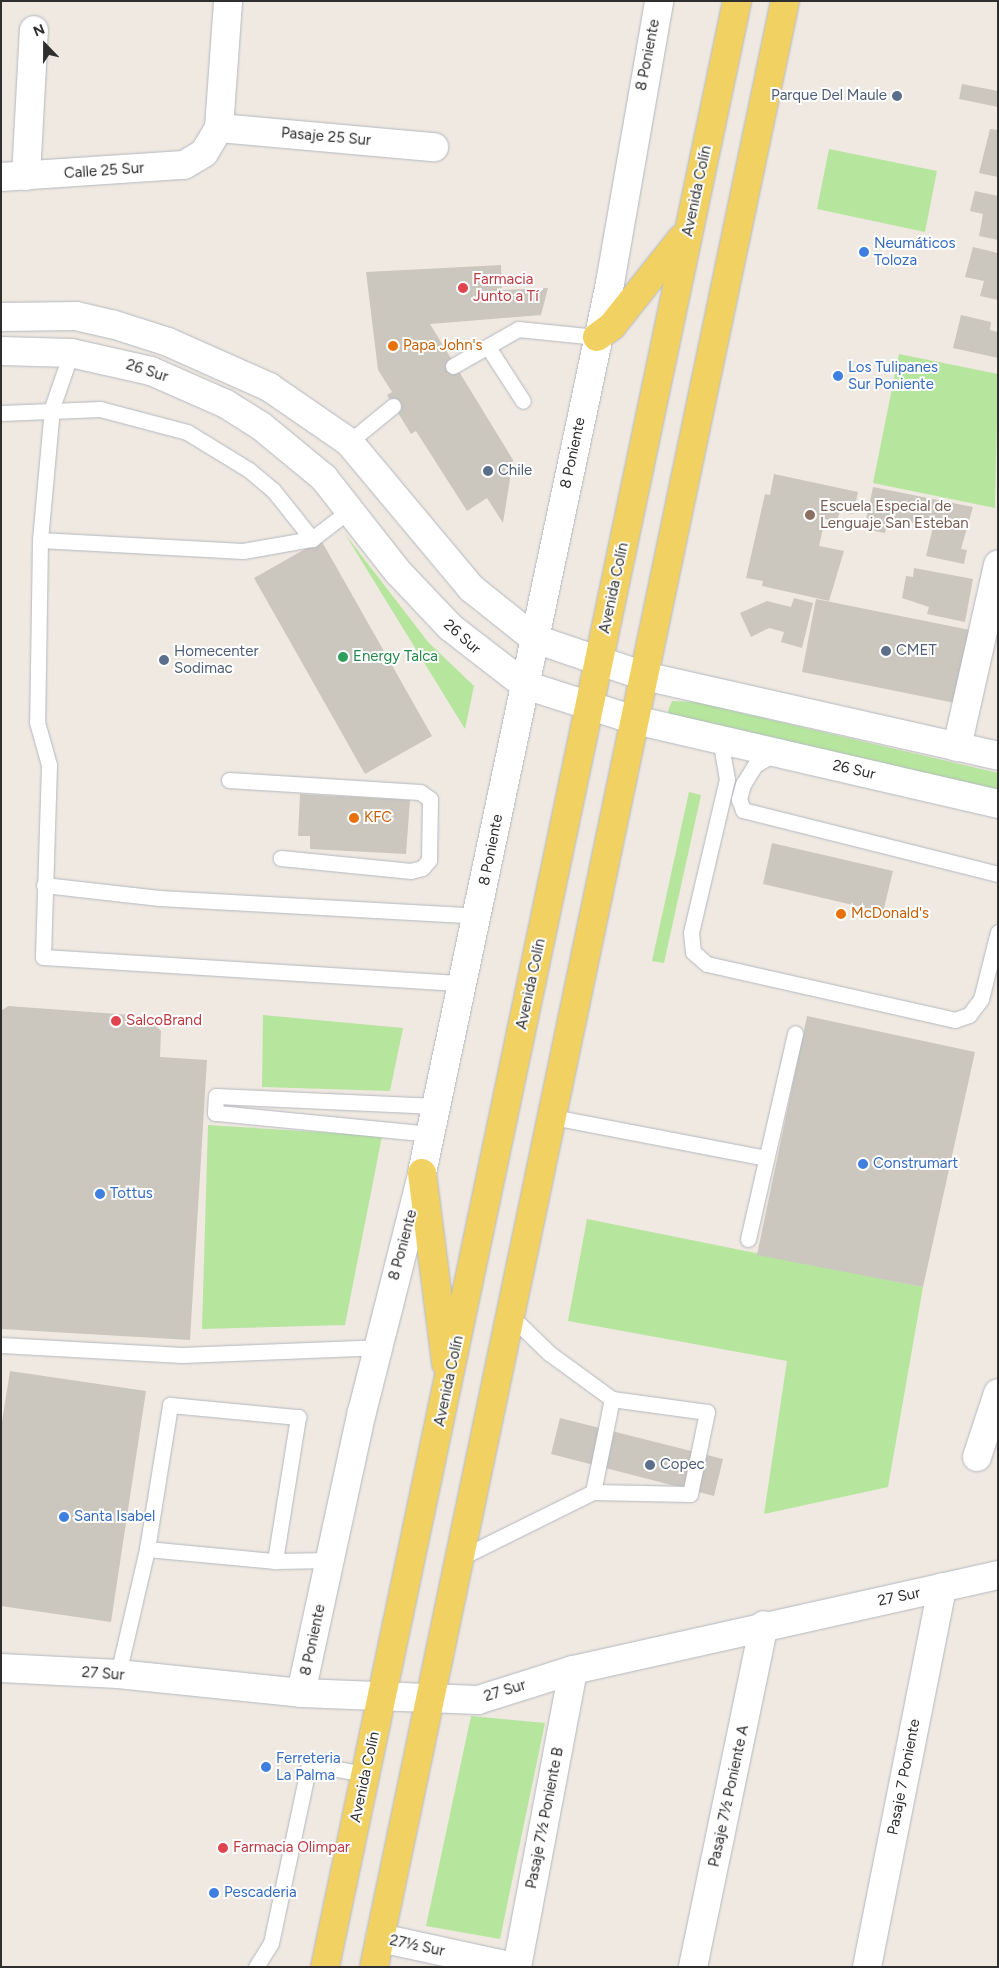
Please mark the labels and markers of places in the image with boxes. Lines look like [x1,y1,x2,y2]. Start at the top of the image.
place label: Parque Del Maule [771,87,887,105]
marker: Parque Del Maule [891,90,903,102]
place label: Neumáticos Toloza [874,234,956,269]
marker: Neumáticos Toloza [858,246,870,258]
place label: Farmacia Junto a Tí [473,270,539,305]
marker: Farmacia Junto a Tí [457,282,469,294]
place label: Papa John's [403,337,483,355]
marker: Papa John's [387,340,399,352]
place label: Los Tulipanes Sur Poniente [848,358,938,393]
marker: Los Tulipanes Sur Poniente [832,370,844,382]
place label: Chile [498,462,532,480]
marker: Chile [482,465,494,477]
place label: Escuela Especial de Lenguaje San Esteban [820,497,969,532]
marker: Escuela Especial de Lenguaje San Esteban [804,509,816,521]
place label: Homecenter Sodimac [174,642,258,677]
place label: CMET [896,642,937,660]
marker: CMET [880,645,892,657]
place label: Energy Talca [353,648,438,666]
marker: Energy Talca [337,651,349,663]
marker: Homecenter Sodimac [158,654,170,666]
place label: KFC [364,809,392,827]
marker: KFC [348,812,360,824]
place label: McDonald's [851,905,929,923]
marker: McDonald's [835,908,847,920]
place label: SalcoBrand [126,1012,202,1030]
marker: SalcoBrand [110,1015,122,1027]
place label: Construmart [873,1155,958,1173]
marker: Construmart [857,1158,869,1170]
place label: Tottus [110,1185,153,1203]
marker: Tottus [94,1188,106,1200]
place label: Copec [660,1456,705,1474]
marker: Copec [644,1459,656,1471]
place label: Santa Isabel [74,1508,155,1526]
marker: Santa Isabel [58,1511,70,1523]
place label: Ferreteria La Palma [276,1749,341,1784]
marker: Ferreteria La Palma [260,1761,272,1773]
place label: Farmacia Olimpar [233,1839,350,1857]
marker: Farmacia Olimpar [217,1842,229,1854]
place label: Pescaderia [224,1884,297,1902]
marker: Pescaderia [208,1887,220,1899]

